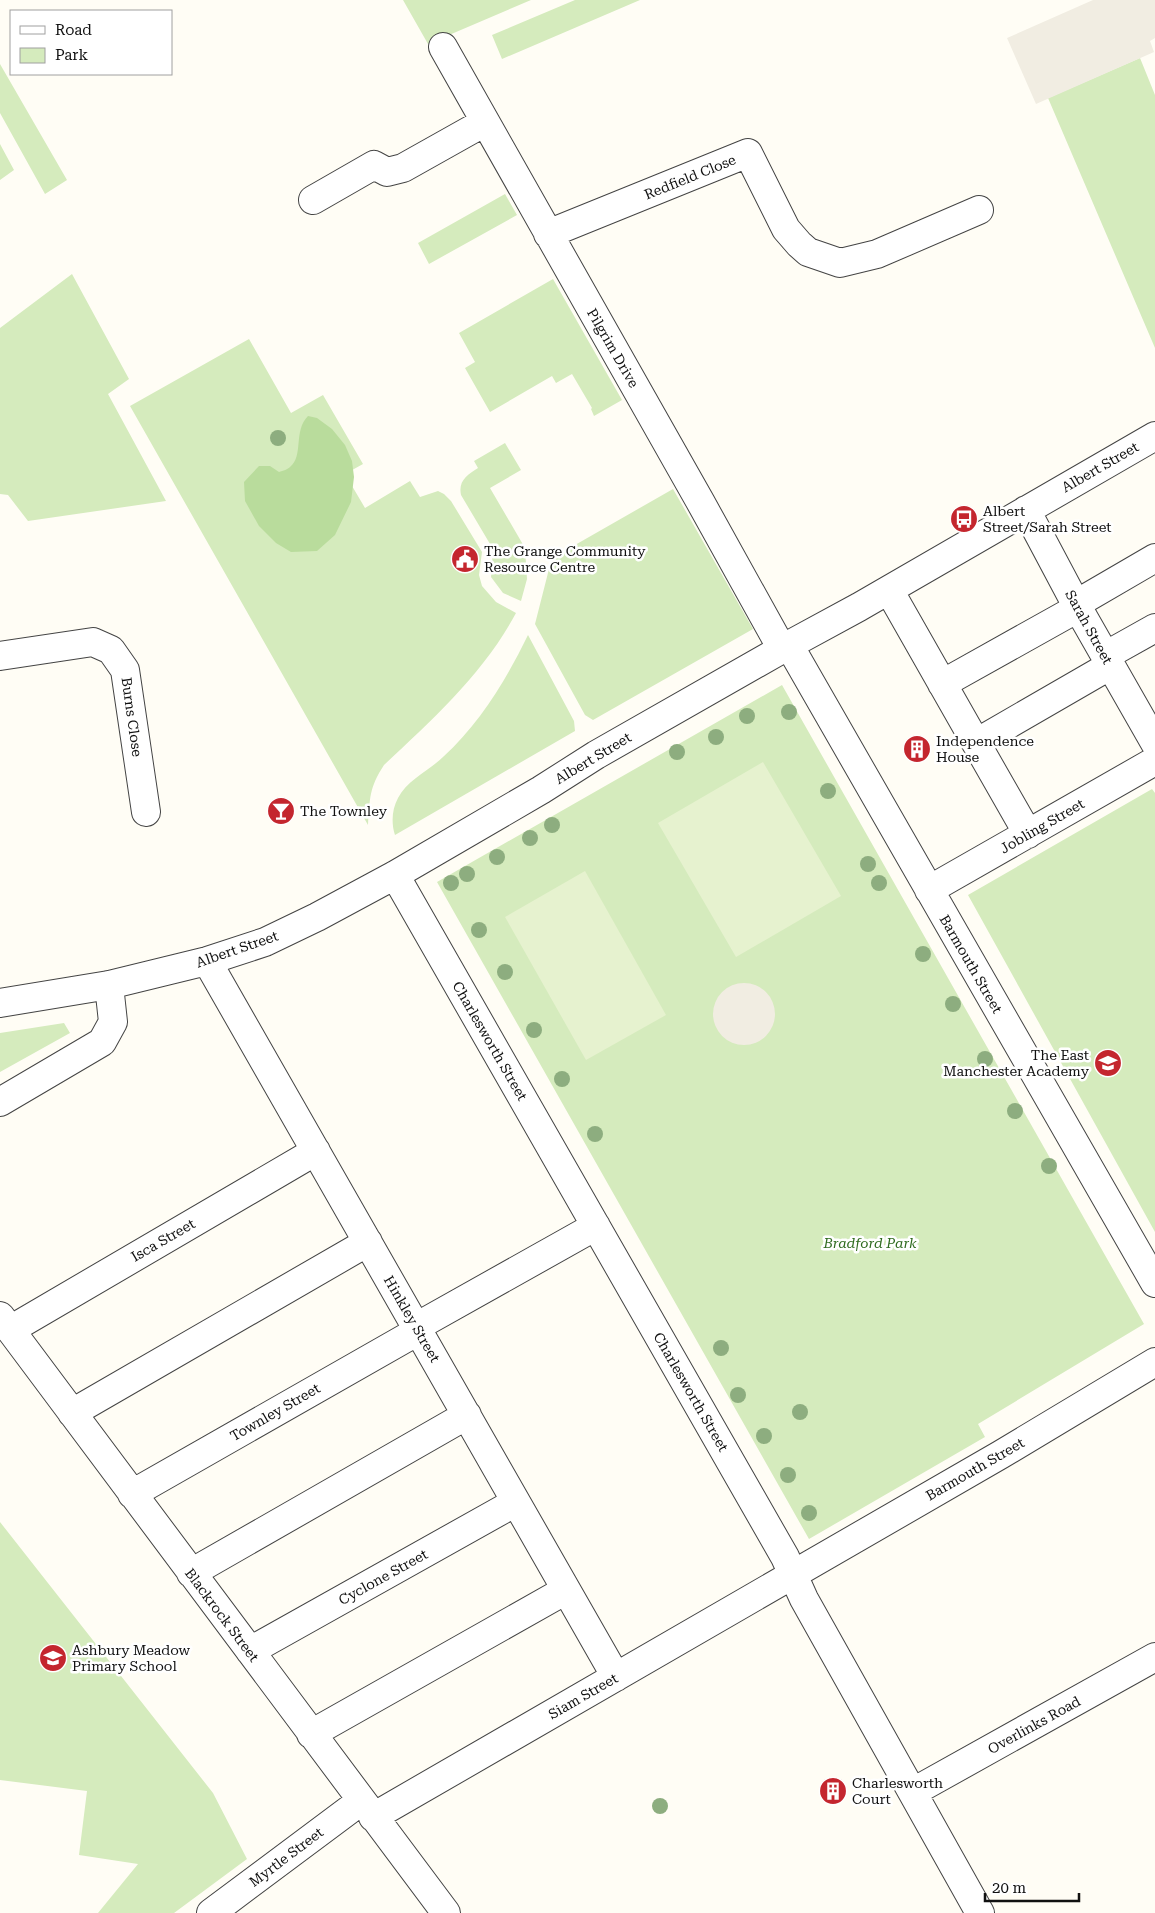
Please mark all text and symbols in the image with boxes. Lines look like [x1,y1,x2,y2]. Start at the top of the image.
legend [10,10,172,75]
text: Road [55,21,92,39]
text: Park [55,46,89,64]
street label: Redfield Close [642,151,738,203]
street label: Pilgrim Drive [584,306,642,391]
street label: Albert Street [1059,439,1141,495]
place label: Albert Street/Sarah Street [983,503,1112,535]
bus stop icon: Albert Street/Sarah Street [949,504,979,534]
place label: The Grange Community Resource Centre [484,543,646,575]
public building icon: The Grange Community Resource Centre [450,544,480,574]
street label: Sarah Street [1062,587,1116,667]
street label: Burns Close [118,676,146,758]
street label: Albert Street [552,729,634,787]
place label: Independence House [936,733,1034,765]
building icon: Independence House [902,734,932,764]
street label: Jobling Street [997,795,1087,857]
bar icon: The Townley [266,796,296,826]
place label: The Townley [300,803,388,819]
street label: Barmouth Street [936,912,1006,1016]
street label: Albert Street [194,927,280,971]
street label: Charlesworth Street [449,979,531,1103]
place label: The East Manchester Academy [943,1047,1090,1079]
school or university icon: The East Manchester Academy [1093,1048,1123,1078]
street label: Isca Street [128,1215,198,1265]
park label: Bradford Park [822,1235,917,1251]
street label: Hinkley Street [381,1273,443,1365]
street label: Charlesworth Street [650,1330,732,1454]
street label: Townley Street [227,1380,323,1444]
street label: Barmouth Street [923,1434,1027,1504]
street label: Cyclone Street [336,1546,430,1608]
street label: Blackrock Street [182,1565,262,1665]
place label: Ashbury Meadow Primary School [72,1642,191,1674]
school or university icon: Ashbury Meadow Primary School [38,1643,68,1673]
street label: Siam Street [546,1670,620,1722]
street label: Overlinks Road [985,1693,1083,1757]
place label: Charlesworth Court [852,1775,943,1807]
building icon: Charlesworth Court [818,1776,848,1806]
street label: Myrtle Street [246,1824,326,1890]
scale bar [985,1870,1079,1902]
text: 20 m [992,1879,1027,1897]

